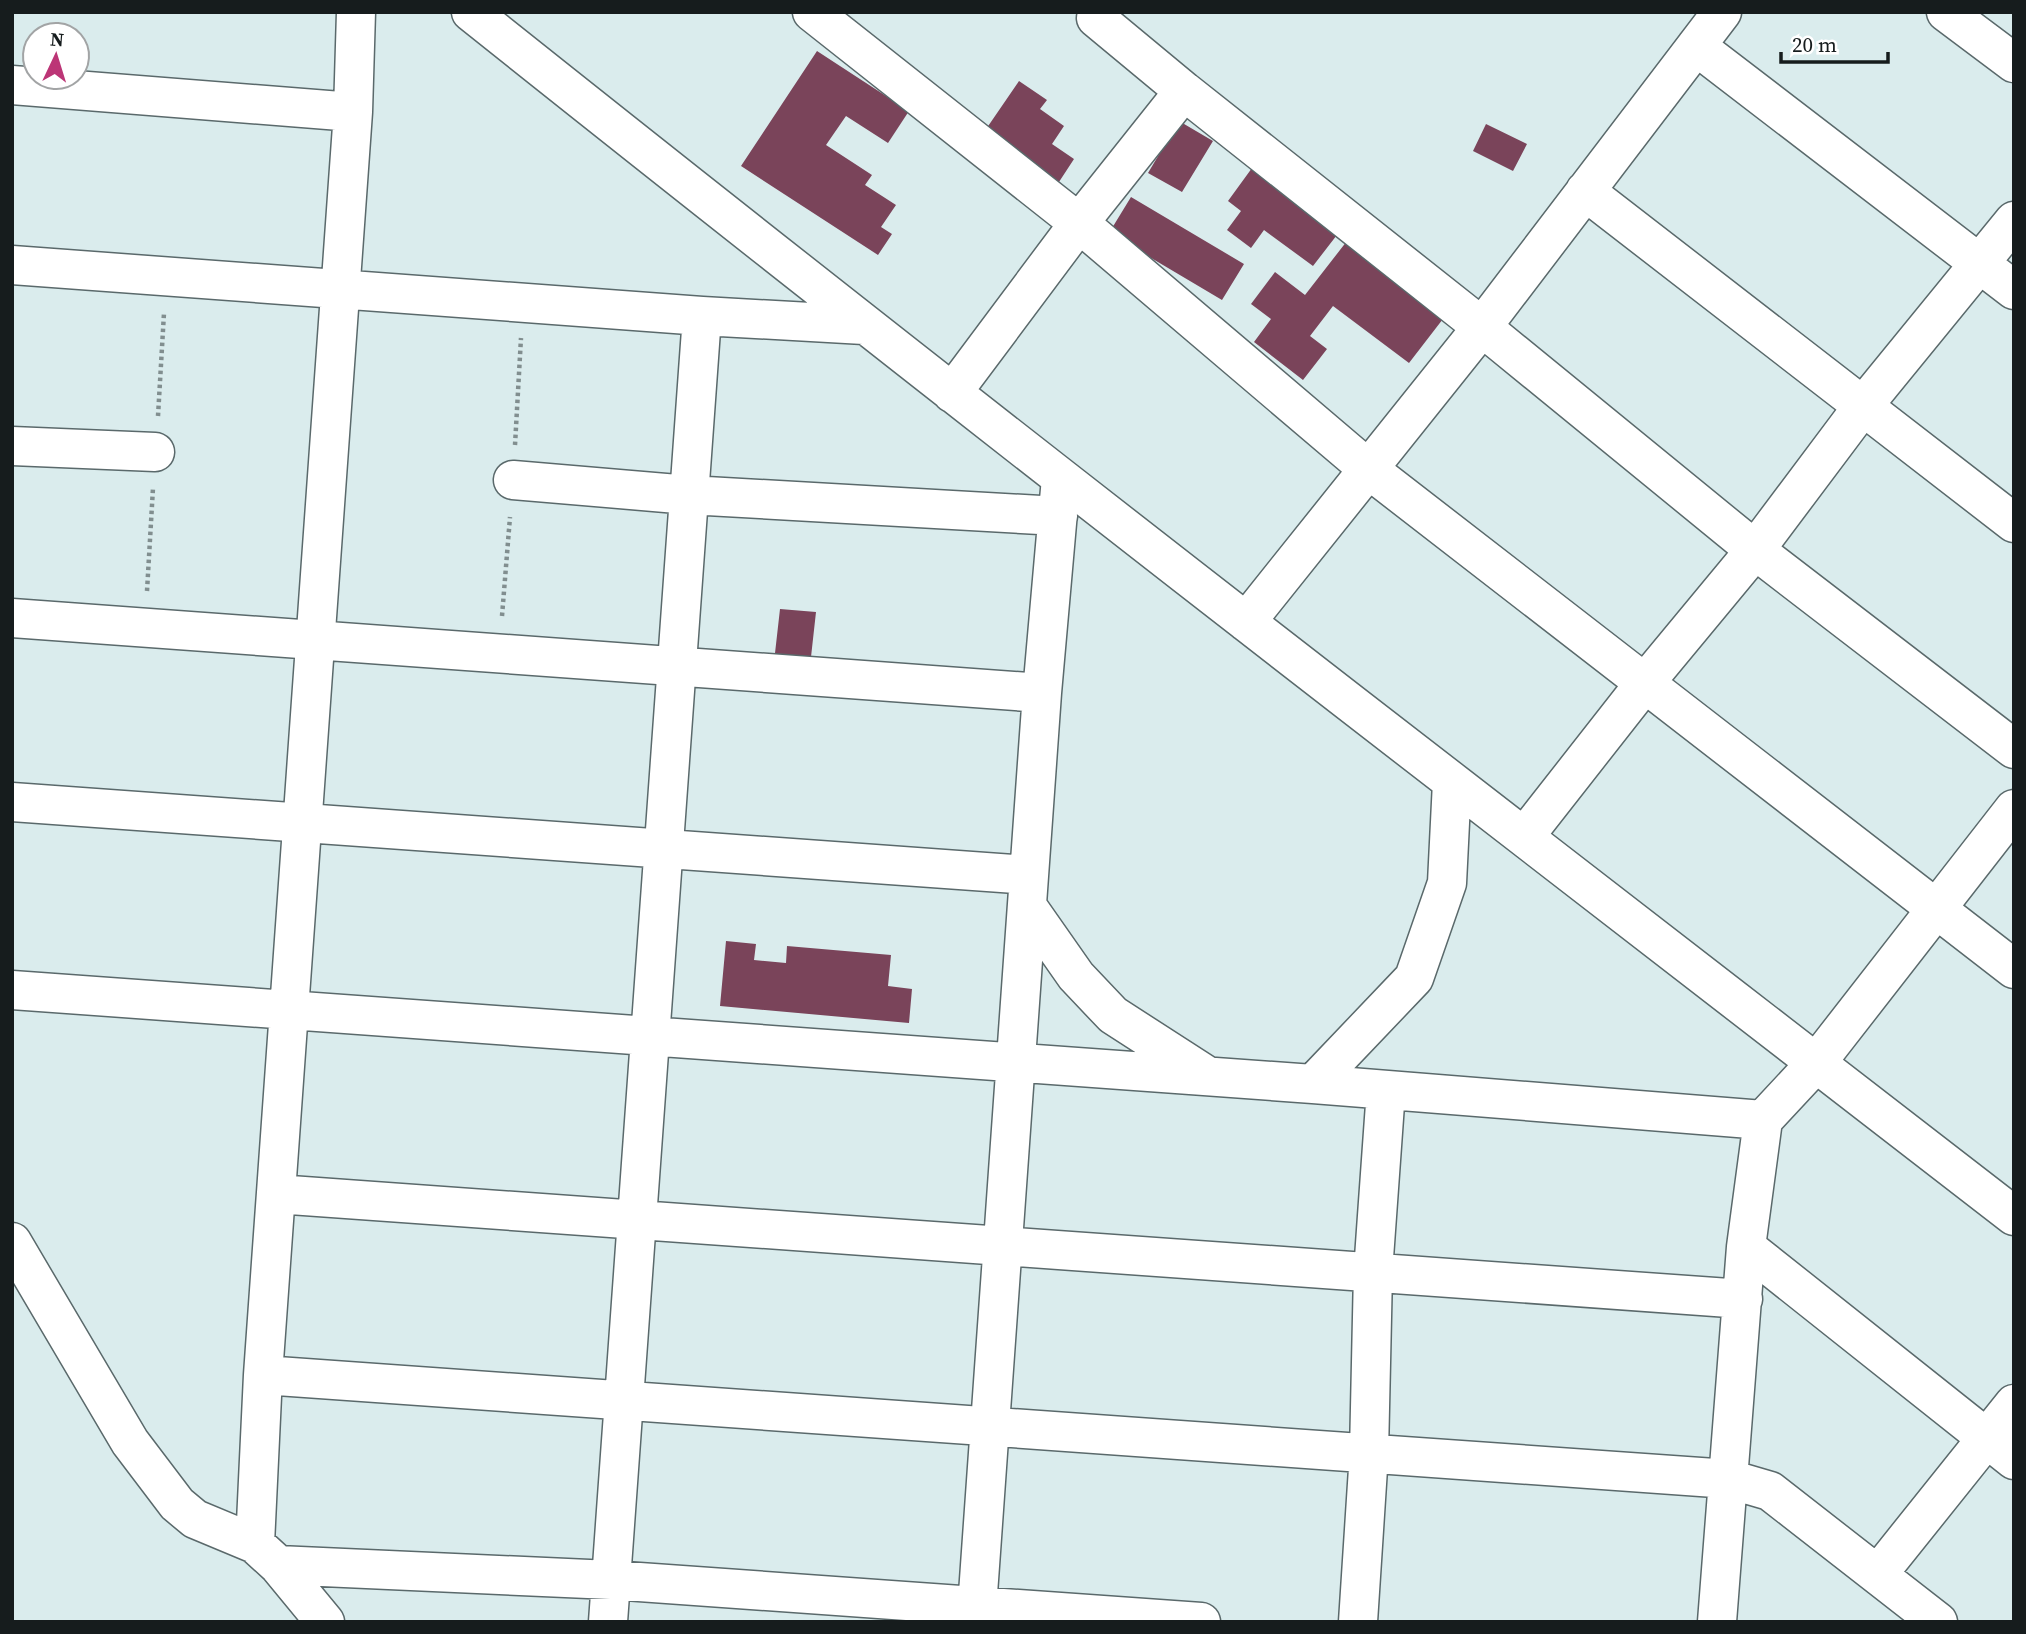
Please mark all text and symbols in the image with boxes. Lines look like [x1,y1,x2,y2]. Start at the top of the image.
north arrow [21,21,91,91]
scale bar [1781,21,1888,65]
text: N [49,26,65,53]
text: 20 m [1792,30,1837,59]

